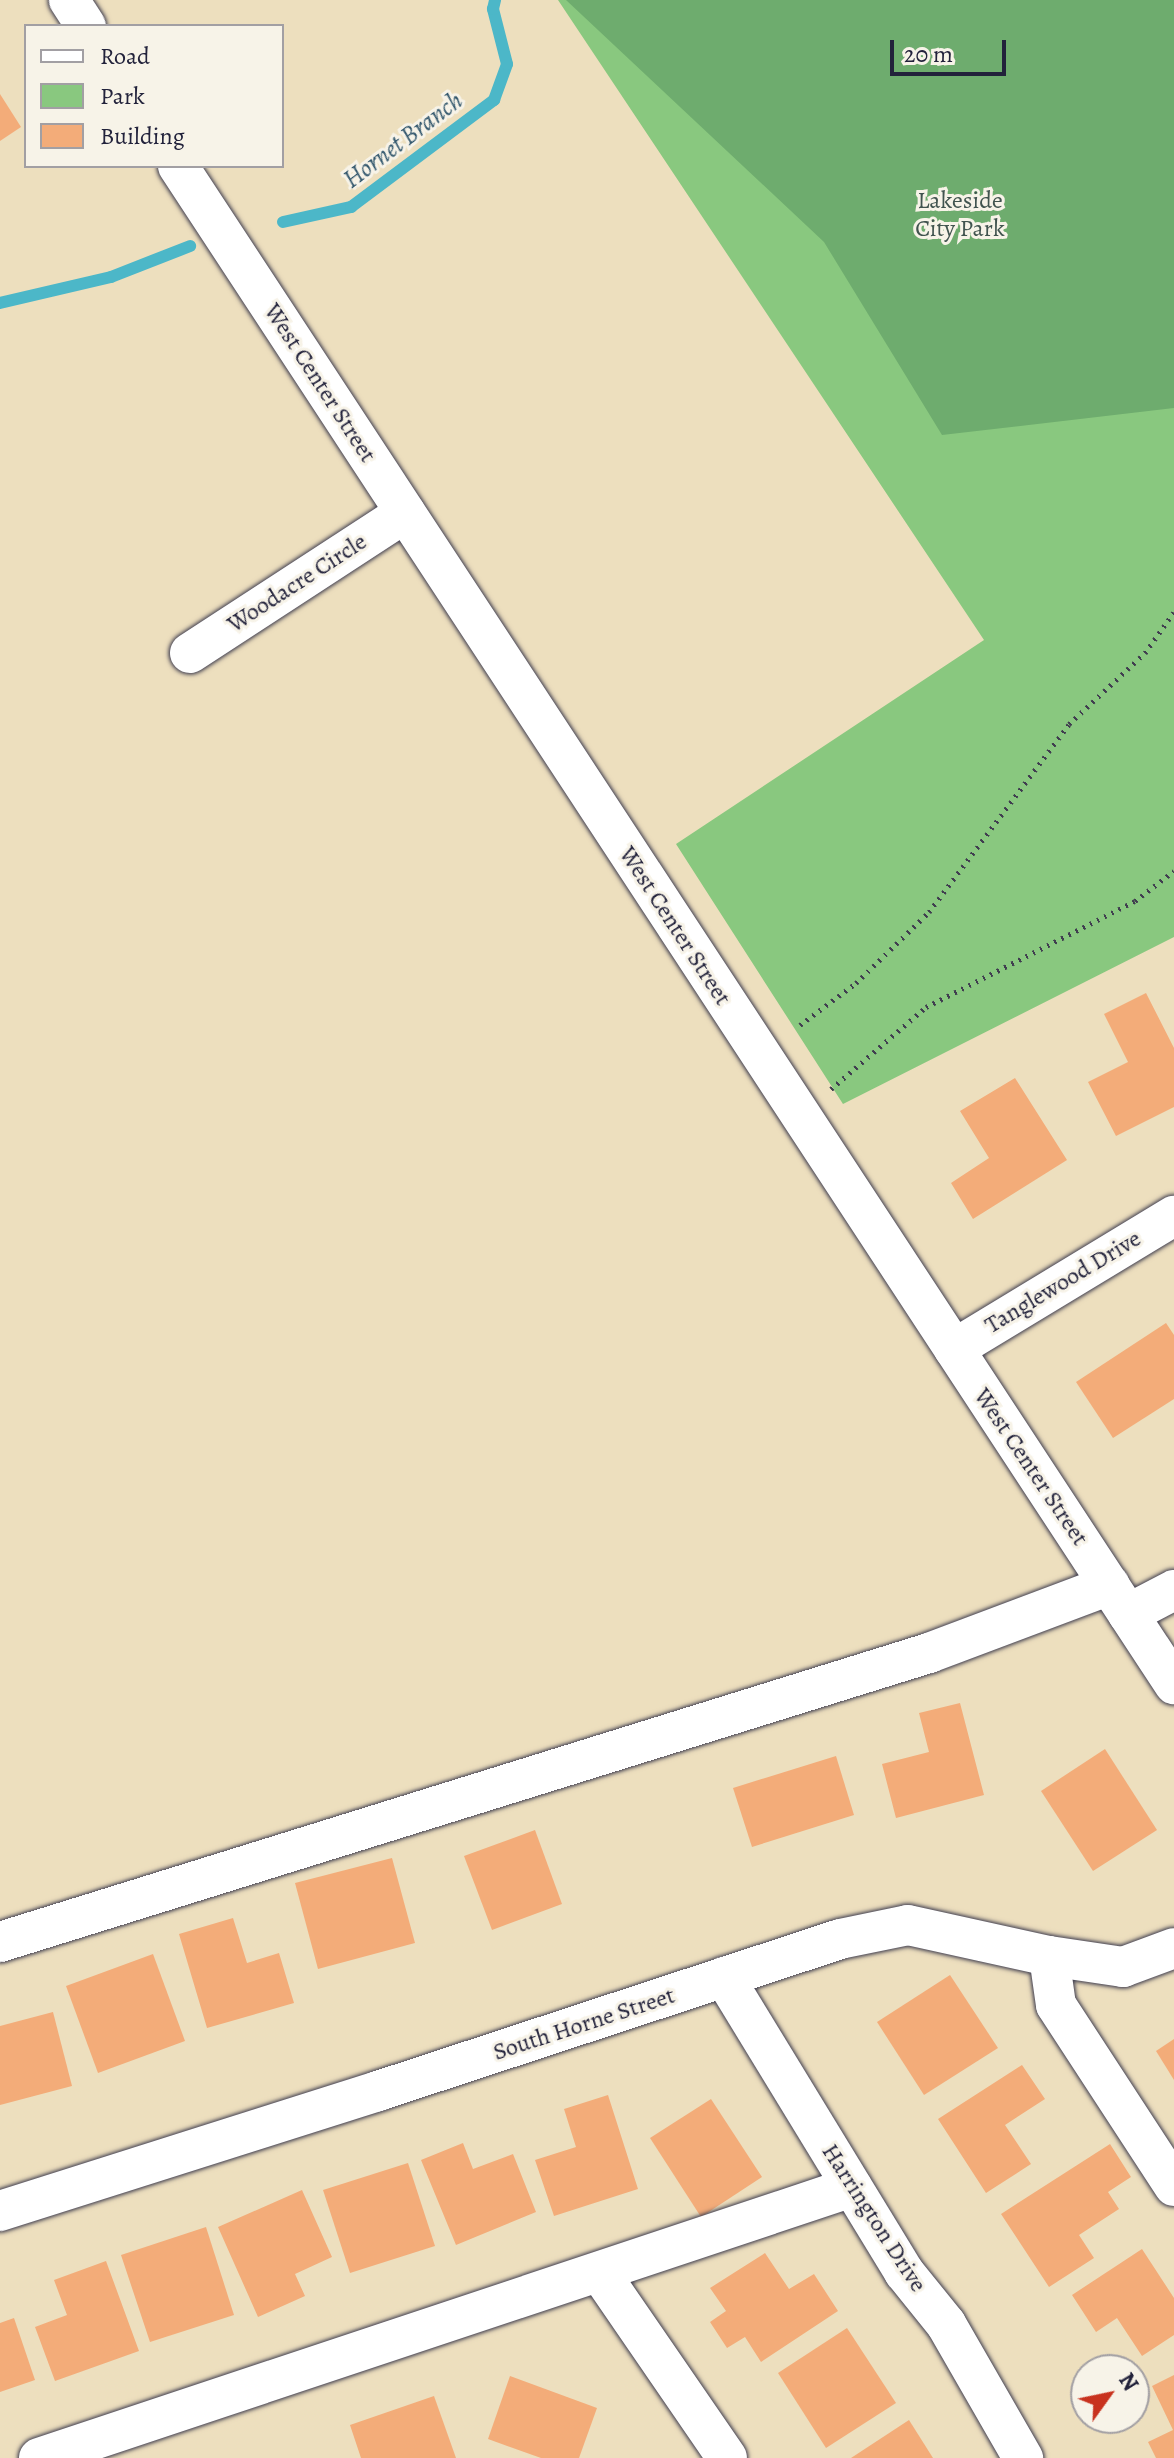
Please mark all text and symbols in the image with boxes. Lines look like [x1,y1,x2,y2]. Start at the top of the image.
legend [24,24,284,168]
scale bar [894,24,1010,74]
text: 20 m [904,38,953,70]
text: Road [100,40,150,72]
text: Park [100,80,145,112]
water label: Hornet Branch [337,85,469,195]
text: Building [100,120,185,152]
park label: Lakeside City Park [915,187,1005,243]
street label: West Center Street [258,298,382,468]
street label: Woodacre Circle [222,527,372,639]
street label: West Center Street [613,841,737,1011]
street label: Tanglewood Drive [980,1224,1146,1340]
street label: West Center Street [968,1383,1094,1551]
street label: South Horne Street [490,1981,678,2067]
street label: Harrington Drive [815,2139,933,2297]
north arrow [1070,2354,1150,2434]
text: N [1112,2367,1145,2397]

